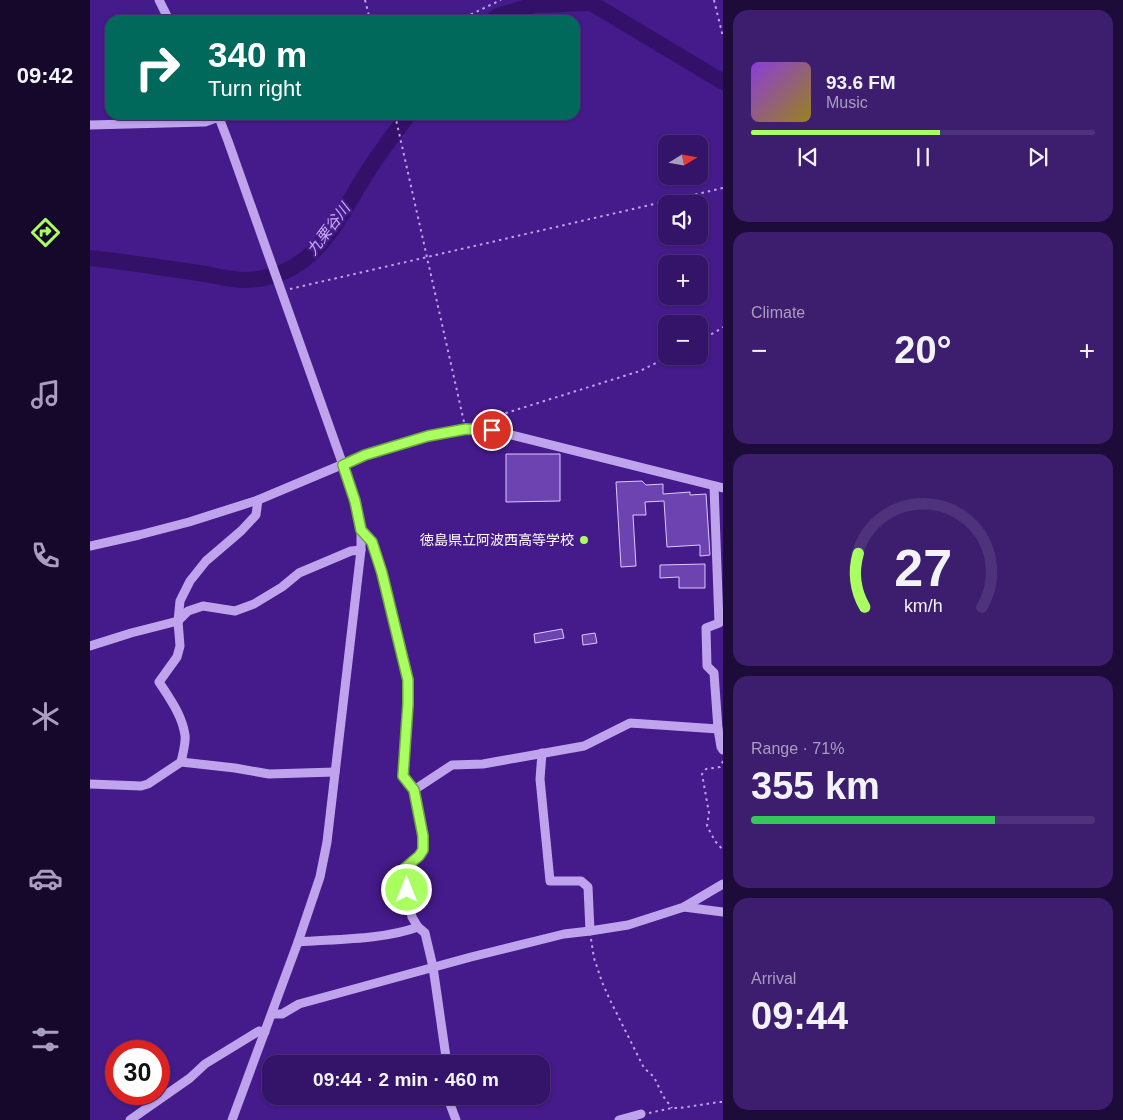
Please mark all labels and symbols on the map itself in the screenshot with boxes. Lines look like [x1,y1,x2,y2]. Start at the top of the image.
north arrow [658,135,708,185]
water label: 九栗谷川 [303,198,354,258]
pin [471,409,513,451]
place label: 徳島県立阿波西高等学校 [420,532,574,548]
marker: 徳島県立阿波西高等学校 [578,534,590,546]
position arrow [380,863,432,915]
speed limit sign: 30 [105,1040,170,1105]

